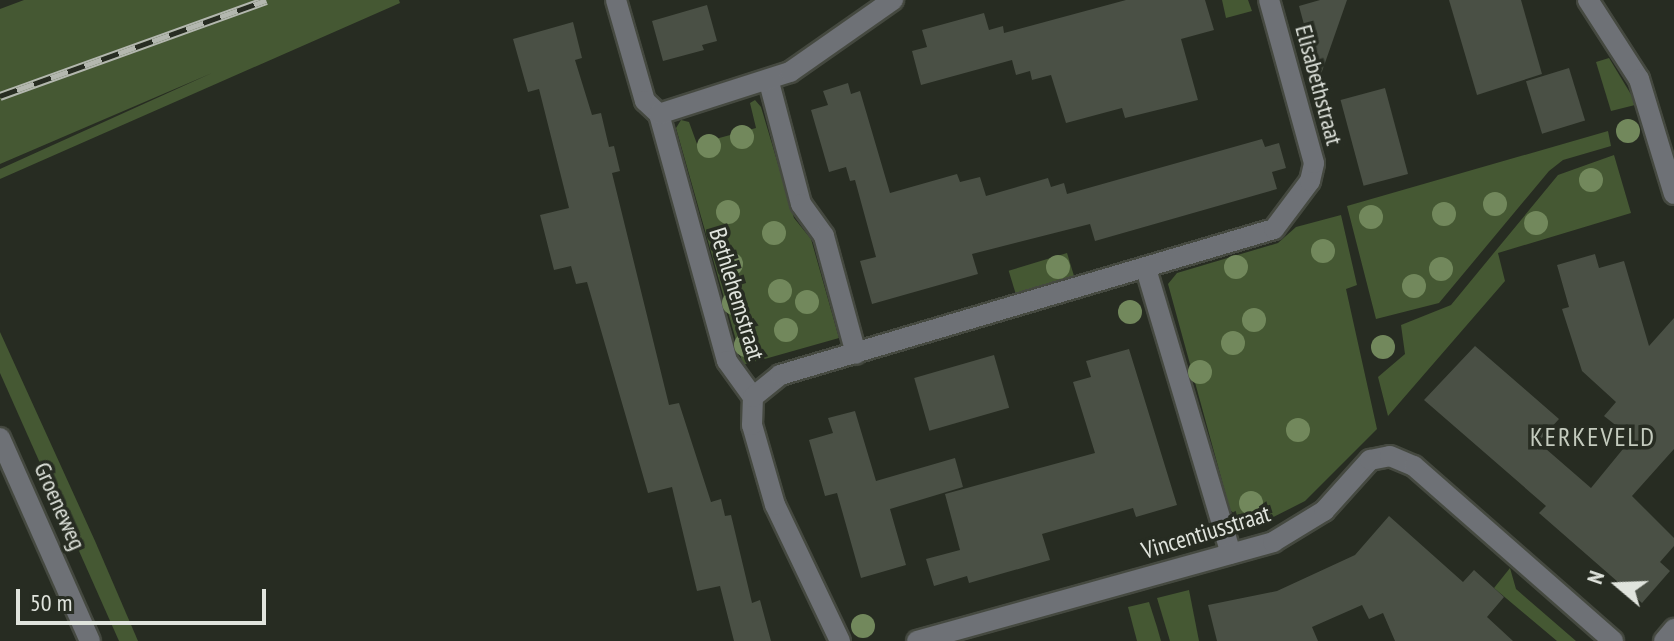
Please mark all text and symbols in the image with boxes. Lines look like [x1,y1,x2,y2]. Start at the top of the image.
street label: Elisabethstraat [1289,22,1349,148]
street label: Bethlehemstraat [703,224,771,364]
district label: KERKEVELD [1530,421,1656,453]
street label: Groeneweg [28,458,92,554]
street label: Vincentiusstraat [1138,499,1274,565]
north arrow [1578,545,1658,625]
text: N [1580,567,1610,587]
scale bar [20,573,270,623]
text: 50 m [30,587,72,618]

